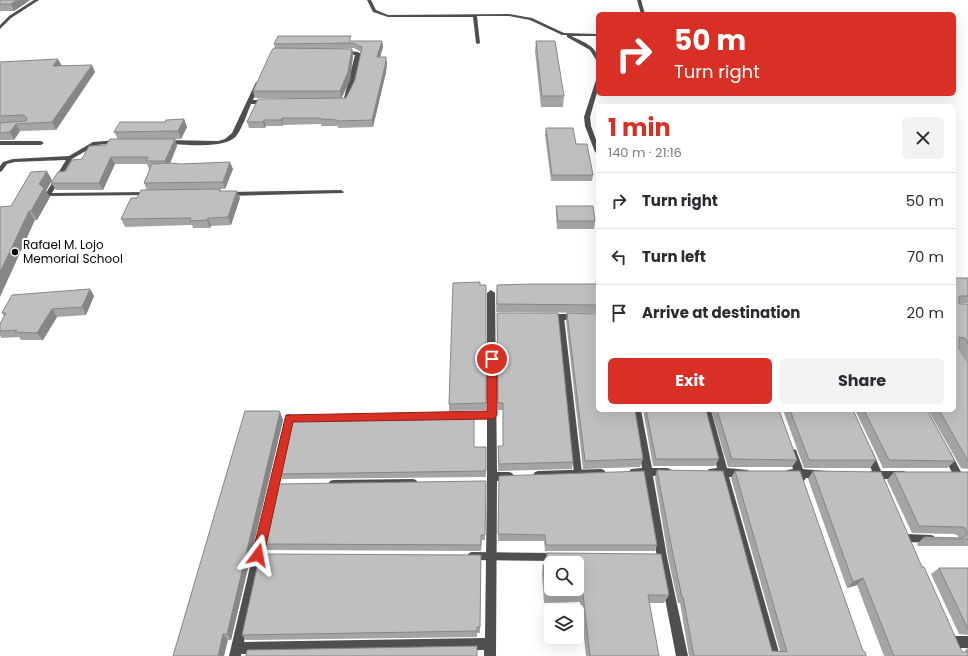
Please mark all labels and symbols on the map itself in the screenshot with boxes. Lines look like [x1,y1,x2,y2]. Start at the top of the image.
place label: Rafael M. Lojo Memorial School [23,236,123,267]
marker: Rafael M. Lojo Memorial School [10,247,20,257]
pin [475,342,509,376]
position arrow [237,534,279,576]

